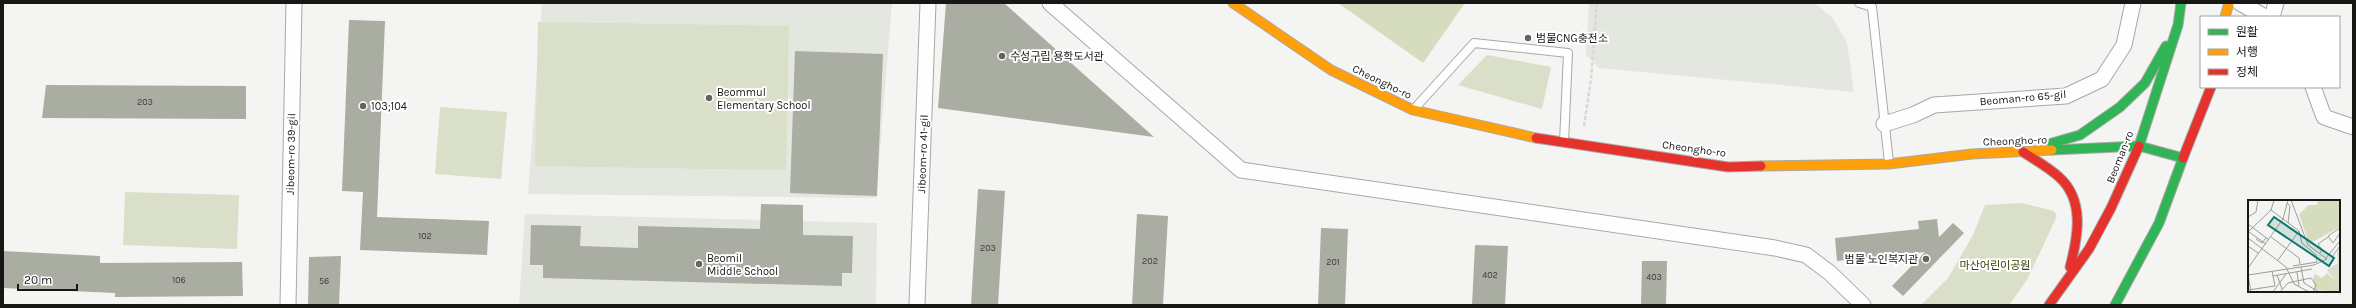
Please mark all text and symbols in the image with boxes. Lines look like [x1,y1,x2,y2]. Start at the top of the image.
legend [2200,16,2340,88]
text: 원활 [2236,25,2258,39]
place label: 범물CNG충전소 [1536,32,1608,45]
marker: 범물CNG충전소 [1523,33,1533,43]
text: 서행 [2236,45,2258,59]
place label: 수성구립 용학도서관 [1010,50,1104,63]
marker: 수성구립 용학도서관 [997,51,1007,61]
street label: Cheongho-ro [1350,62,1414,102]
text: 정체 [2236,65,2258,79]
place label: Beommul Elementary School [717,86,810,112]
street label: Beoman-ro 65-gil [1979,88,2067,108]
marker: Beommul Elementary School [704,93,714,103]
house number: 203 [137,97,153,107]
place label: 103;104 [371,100,407,113]
marker: 103;104 [358,101,368,111]
street label: Jibeom-ro 39-gil [284,113,298,195]
street label: Jibeom-ro 41-gil [915,114,931,194]
street label: Beoman-ro [2104,129,2136,185]
street label: Cheongho-ro [1983,133,2047,149]
street label: Cheongho-ro [1661,138,1727,160]
inset map [2248,200,2340,292]
house number: 102 [418,231,432,241]
house number: 203 [980,243,996,253]
place label: Beomil Middle School [707,252,778,278]
place label: 범물 노인복지관 [1845,253,1918,266]
marker: 범물 노인복지관 [1921,254,1931,264]
house number: 202 [1142,256,1158,266]
house number: 201 [1326,257,1340,267]
marker: Beomil Middle School [694,259,704,269]
park label: 마산어린이공원 [1960,259,2030,272]
scale bar [18,266,77,292]
house number: 402 [1482,270,1498,280]
house number: 403 [1646,272,1662,282]
text: 20 m [24,273,52,287]
house number: 106 [172,275,186,285]
house number: 56 [319,276,329,286]

